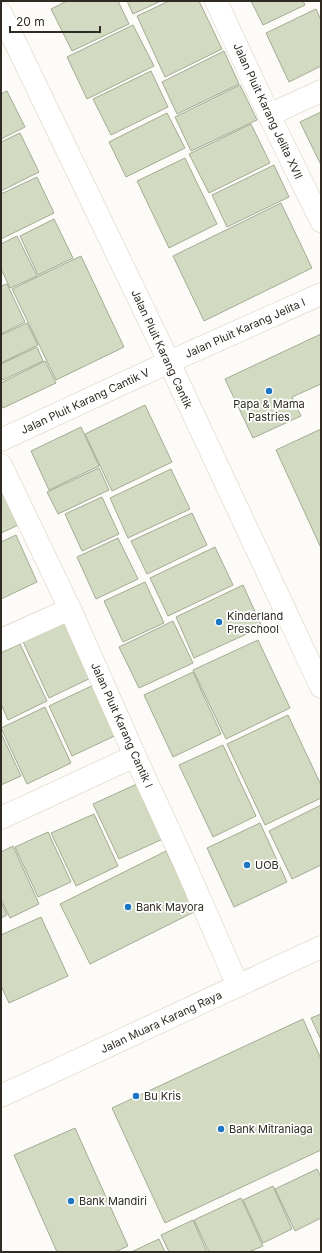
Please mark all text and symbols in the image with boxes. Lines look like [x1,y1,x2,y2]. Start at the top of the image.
scale bar [10,8,100,34]
text: 20 m [16,14,45,29]
street label: Jalan Pluit Karang Jelita XVII [230,41,306,181]
street label: Jalan Pluit Karang Cantik [128,287,196,411]
street label: Jalan Pluit Karang Jelita I [183,295,307,361]
street label: Jalan Pluit Karang Cantik V [18,365,152,437]
marker: Papa & Mama Pastries [264,386,274,396]
place label: Papa & Mama Pastries [233,397,305,424]
place label: Kinderland Preschool [227,609,283,636]
marker: Kinderland Preschool [214,617,224,627]
street label: Jalan Pluit Karang Cantik I [88,660,156,790]
place label: UOB [255,858,279,872]
marker: UOB [242,860,252,870]
place label: Bank Mayora [136,900,204,914]
marker: Bank Mayora [123,902,133,912]
street label: Jalan Muara Karang Raya [98,988,224,1056]
place label: Bu Kris [144,1089,181,1103]
marker: Bu Kris [131,1091,141,1101]
place label: Bank Mitraniaga [229,1122,313,1136]
marker: Bank Mitraniaga [216,1124,226,1134]
place label: Bank Mandiri [79,1194,147,1208]
marker: Bank Mandiri [66,1196,76,1206]

